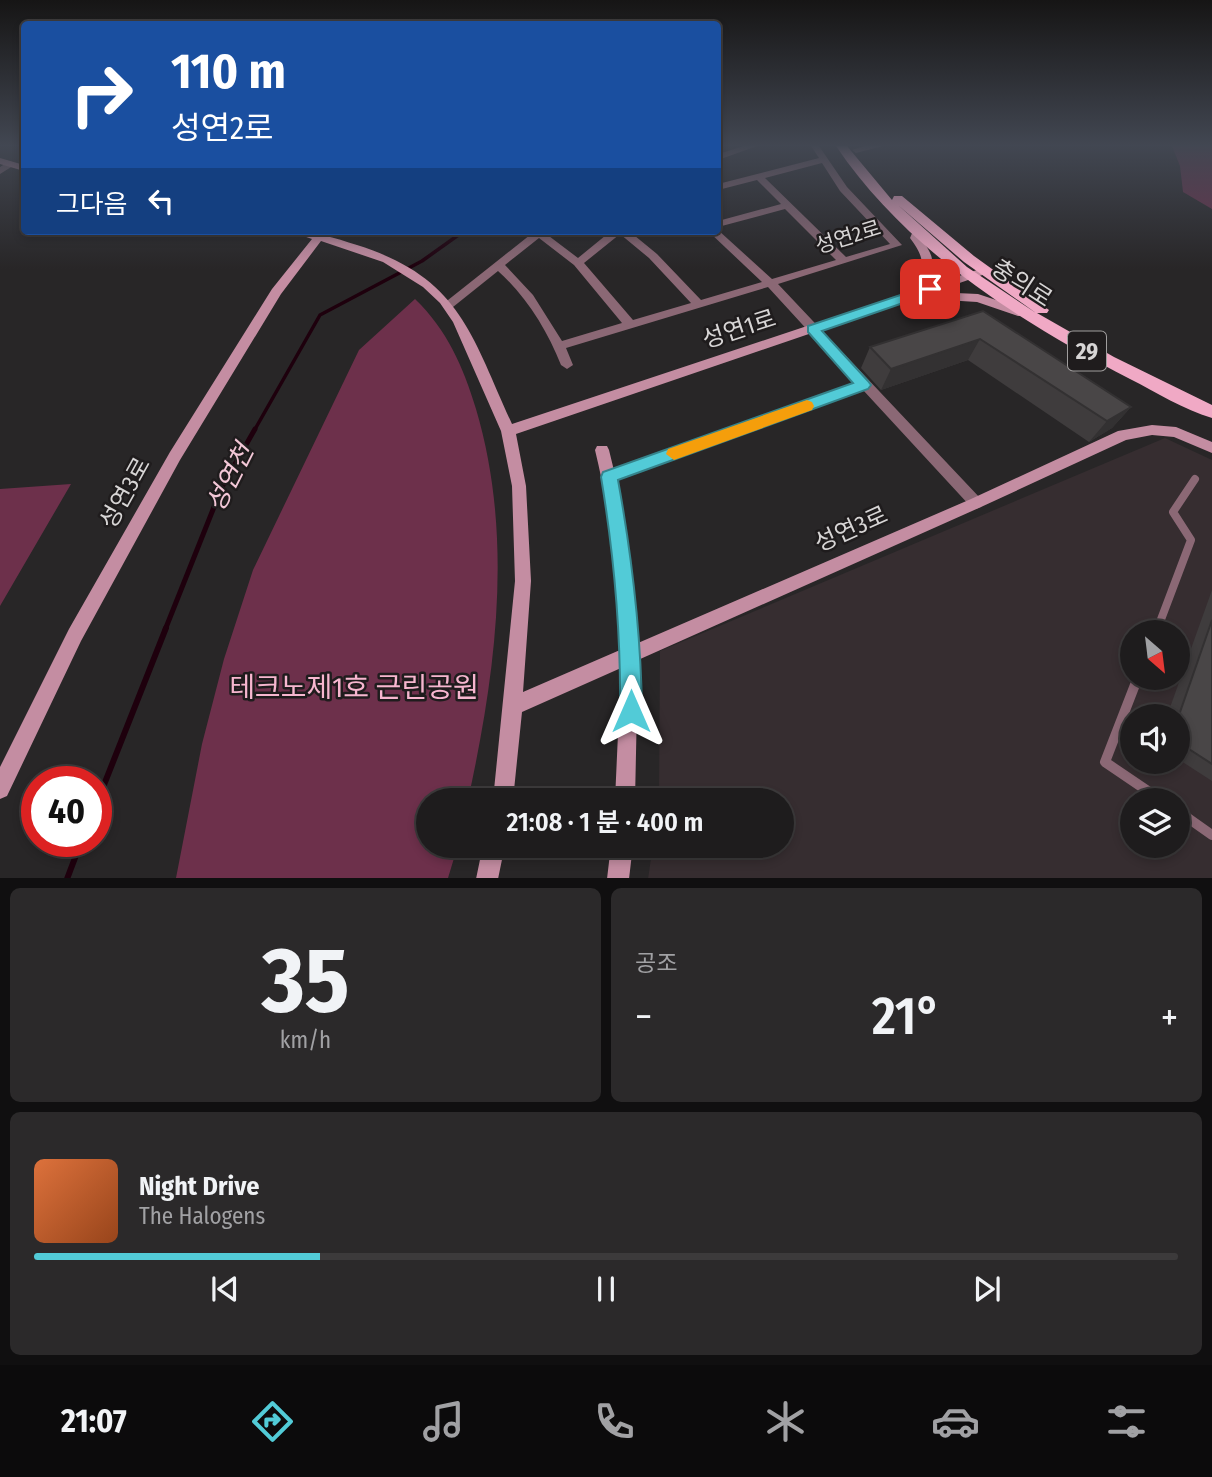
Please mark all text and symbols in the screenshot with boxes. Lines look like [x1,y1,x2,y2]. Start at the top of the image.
text: 110 m [171,42,286,101]
icon: right [56,49,147,140]
text: 성연2로 [171,109,273,147]
icon: left [142,182,180,220]
text: 그다음 [56,189,128,220]
street label: 성연2로 [812,215,884,259]
street label: 충의로 [987,253,1057,313]
pin [900,259,960,319]
icon: arrive [911,270,949,308]
street label: 성연1로 [699,304,779,354]
road number: 29 [1068,332,1106,370]
water label: 성연천 [200,436,261,517]
street label: 성연3로 [94,453,156,533]
street label: 성연3로 [810,501,892,557]
north arrow [1120,620,1190,690]
map controls [1120,620,1190,858]
park label: 테크노제1호 근린공원 [229,671,479,704]
position arrow [594,674,668,748]
button: sound [1120,704,1190,774]
speed limit sign: 40 [21,766,112,857]
button: layers [1120,788,1190,858]
text: 21:08 · 1 분 · 400 m [507,807,703,838]
text: 35 [262,926,349,1035]
text: 공조 [635,949,677,977]
text: 21° [872,985,941,1048]
text: − [635,994,652,1040]
text: + [1161,994,1178,1040]
text: km/h [280,1026,331,1054]
text: Night Drive [139,1171,259,1202]
text: The Halogens [139,1202,265,1230]
icon: previous [206,1270,244,1308]
icon: pause [587,1270,625,1308]
icon: next [968,1270,1006,1308]
icon: directions [248,1397,297,1446]
icon: music [419,1397,468,1446]
icon: phone [590,1397,639,1446]
icon: climate [761,1397,810,1446]
icon: car [931,1397,980,1446]
icon: filters [1102,1397,1151,1446]
text: 21:07 [61,1402,127,1440]

